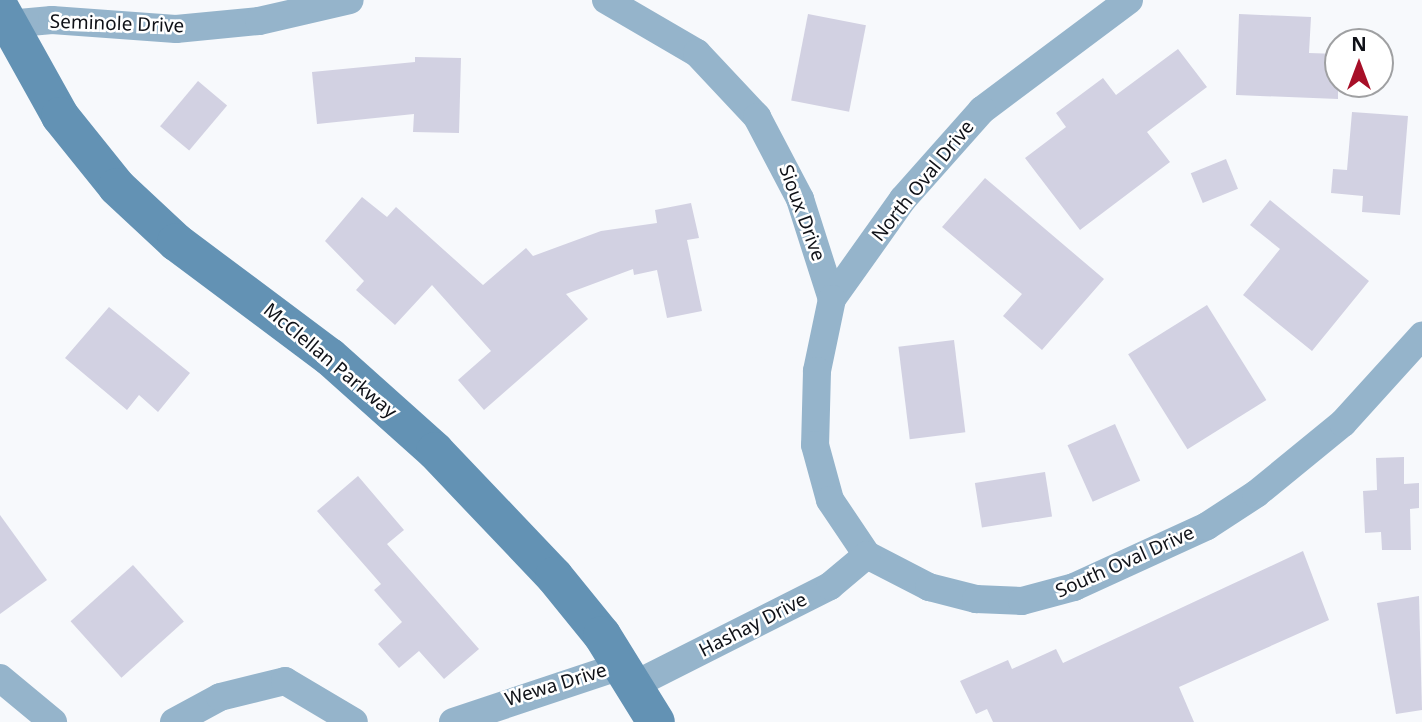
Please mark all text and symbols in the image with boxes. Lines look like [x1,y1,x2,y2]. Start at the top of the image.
street label: Seminole Drive [49,10,185,38]
north arrow [1324,28,1394,98]
text: N [1351,31,1367,57]
street label: North Oval Drive [867,116,979,246]
street label: Sioux Drive [774,162,830,264]
street label: McClellan Parkway [259,299,401,423]
street label: South Oval Drive [1052,521,1198,603]
street label: Hashay Drive [695,588,811,662]
street label: Wewa Drive [502,659,610,711]

